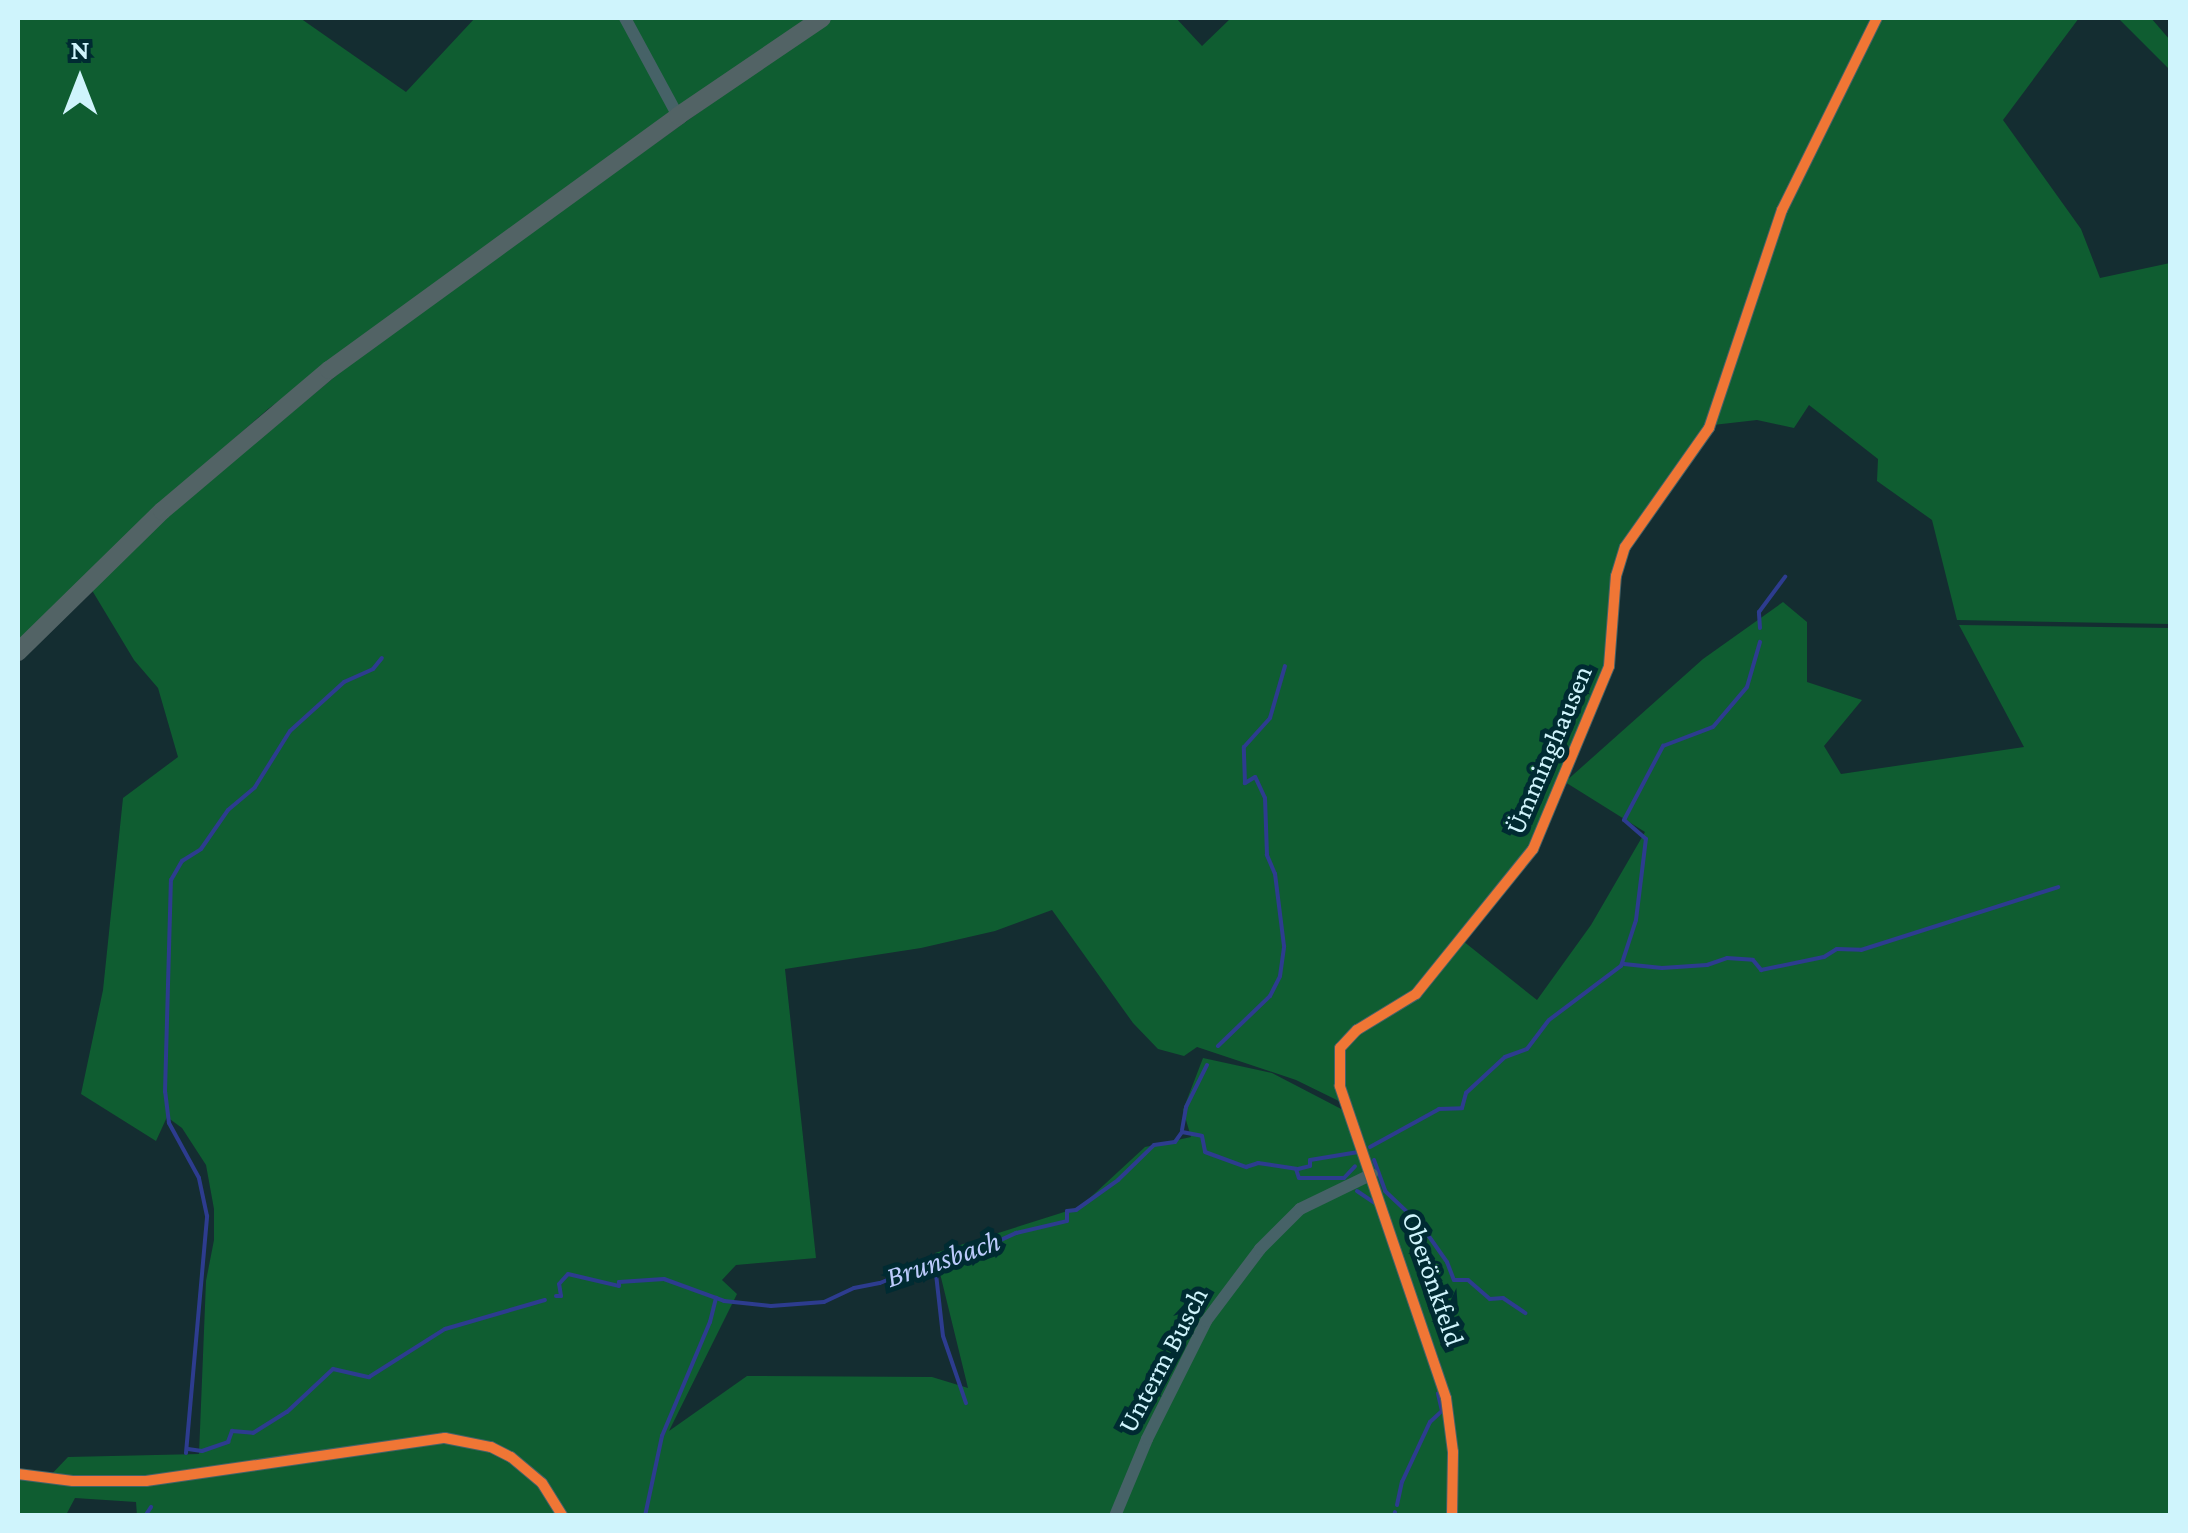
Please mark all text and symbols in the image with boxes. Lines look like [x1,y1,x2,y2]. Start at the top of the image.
north arrow [30,30,130,130]
text: N [70,34,90,65]
street label: Ümminghausen [1498,660,1600,840]
street label: Oberönkfeld [1394,1208,1472,1350]
water label: Brunsbach [881,1223,1005,1295]
street label: Unterm Busch [1111,1281,1215,1439]

